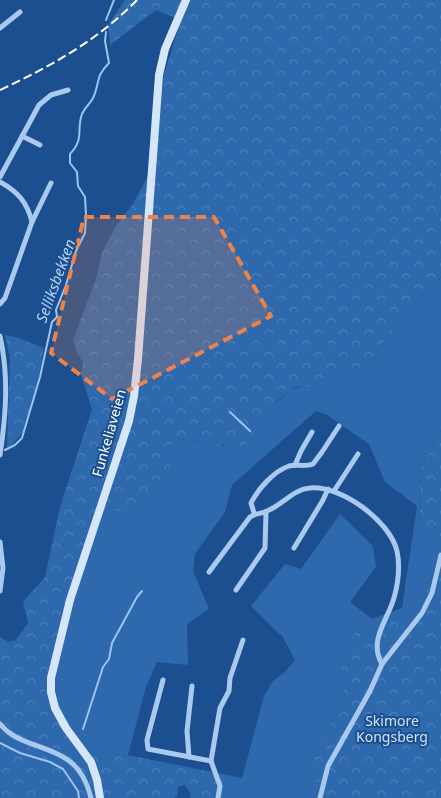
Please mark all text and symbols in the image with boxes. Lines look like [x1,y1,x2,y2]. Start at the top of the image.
water label: Selliksbekken [31,236,79,325]
street label: Funkeliaveien [87,387,130,479]
park label: Skimore Kongsberg [356,711,428,746]

